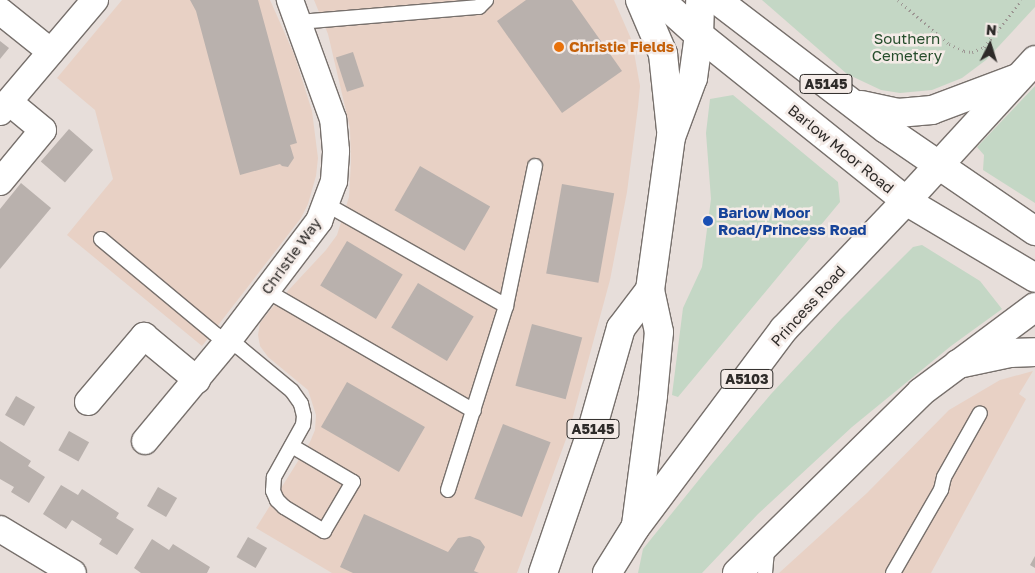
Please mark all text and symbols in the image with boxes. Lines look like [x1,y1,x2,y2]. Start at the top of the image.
north arrow [965,20,1015,70]
text: N [985,21,997,38]
park label: Southern Cemetery [872,29,942,64]
place label: Christie Fields [569,38,674,56]
marker: Christie Fields [553,41,565,53]
road number: A5145 [798,72,854,96]
street label: Barlow Moor Road [784,101,898,197]
place label: Barlow Moor Road/Princess Road [718,203,867,238]
street label: Christie Way [257,214,325,298]
marker: Barlow Moor Road/Princess Road [702,215,714,227]
street label: Princess Road [767,262,849,350]
road number: A5103 [720,368,774,390]
road number: A5145 [566,418,620,440]

